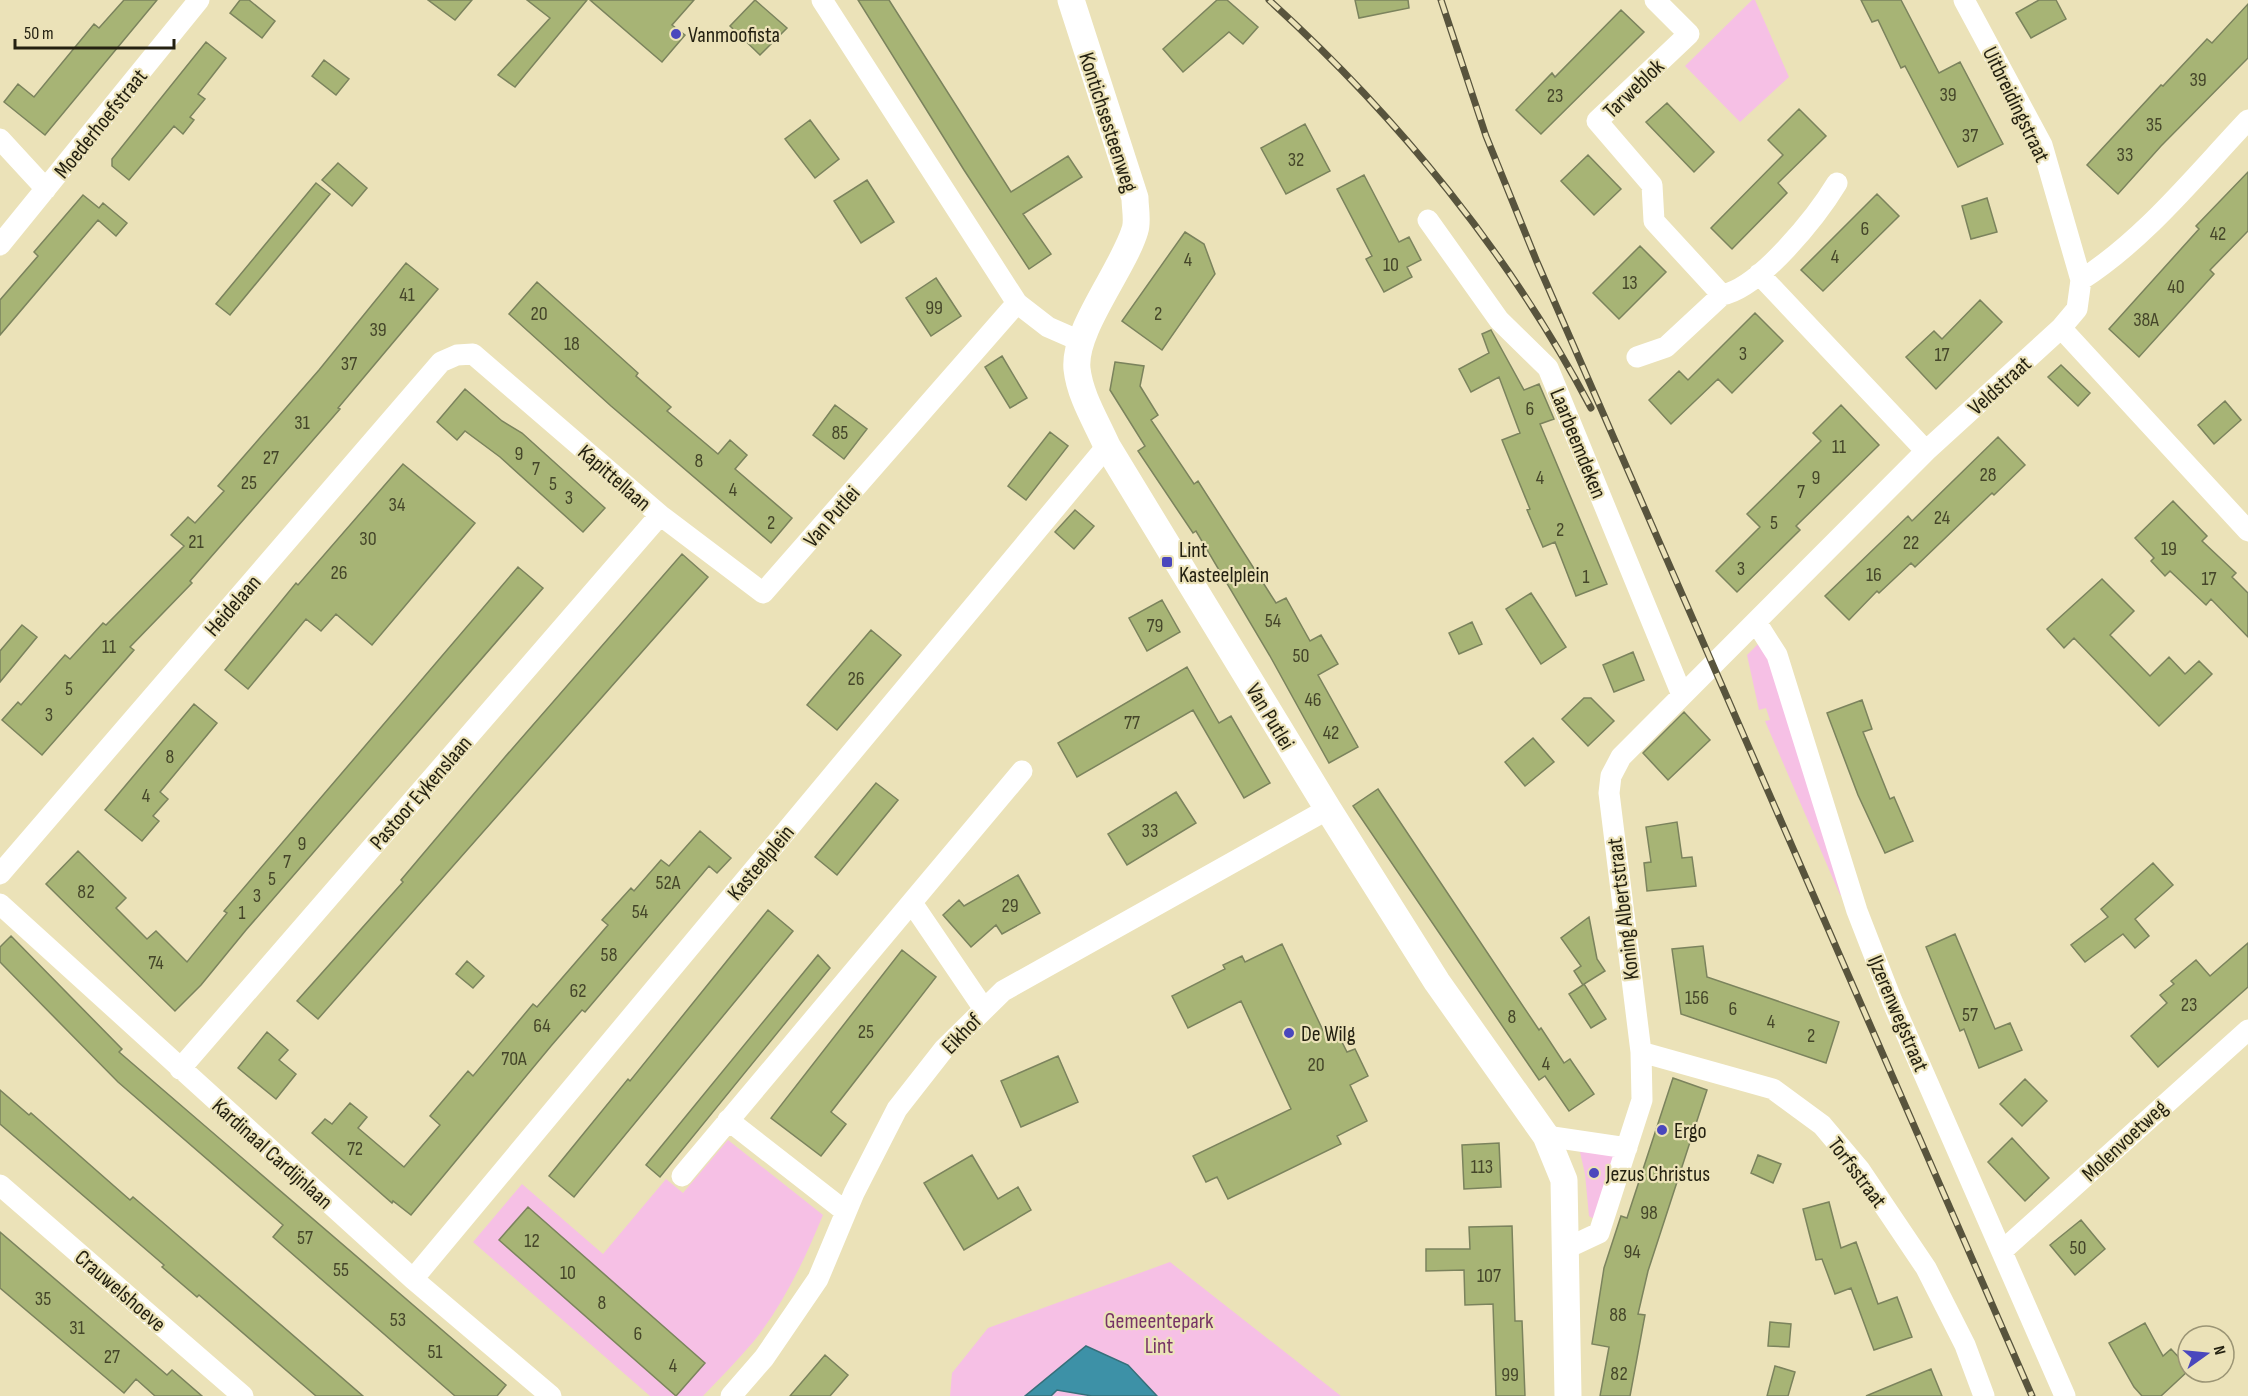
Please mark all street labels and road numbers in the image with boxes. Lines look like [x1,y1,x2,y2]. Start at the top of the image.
street label: Uitbreidingstraat [1976,42,2055,167]
street label: Kontichsesteenweg [1072,49,1143,196]
street label: Tarweblok [1598,53,1671,125]
street label: Moederhoefstraat [49,63,154,184]
street label: Veldstraat [1963,351,2037,421]
street label: Laarbeemdeken [1543,384,1612,503]
street label: Kapittellaan [572,439,656,517]
street label: Van Putlei [798,481,866,553]
street label: Heidelaan [199,570,267,642]
street label: Van Putlei [1239,679,1300,755]
street label: Pastoor Eykenslaan [364,730,478,855]
street label: Kasteelplein [722,820,800,906]
street label: Koning Albertstraat [1601,836,1646,981]
street label: IJzerenwegstraat [1861,951,1934,1076]
street label: Eikhof [936,1008,988,1060]
street label: Kardinaal Cardijnlaan [206,1093,338,1215]
street label: Molenvoetweg [2077,1094,2174,1188]
street label: Torfsstraat [1822,1132,1892,1214]
street label: Crauwelshoeve [69,1244,171,1338]

